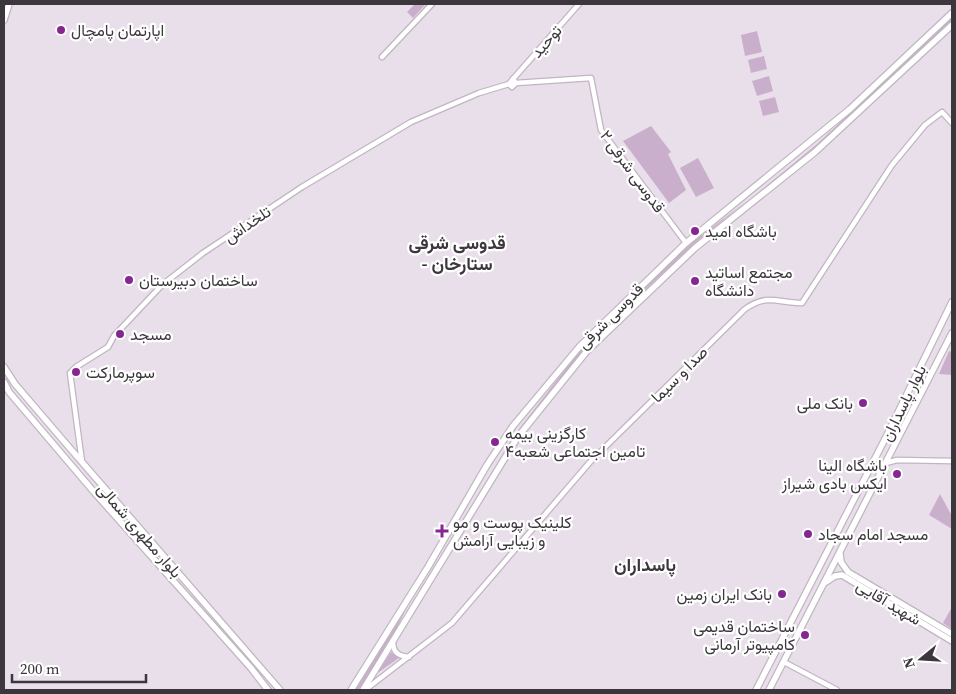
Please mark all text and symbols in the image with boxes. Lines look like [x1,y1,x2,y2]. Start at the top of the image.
place label: اپارتمان پامچال [71,19,164,42]
street label: توحید [526,20,567,62]
marker: اپارتمان پامچال [55,24,67,36]
street label: قدوسی شرقی ۲ [596,125,670,217]
street label: تلخداش [219,200,275,248]
place label: باشگاه امید [705,220,777,242]
marker: باشگاه امید [689,225,701,237]
district label: قدوسی شرقی - ستارخان [408,230,506,276]
place label: مجتمع اساتید دانشگاه [705,261,792,301]
place label: ساختمان دبیرستان [139,269,258,291]
marker: ساختمان دبیرستان [123,274,135,286]
marker: مجتمع اساتید دانشگاه [689,275,701,287]
street label: قدوسی شرقی [572,278,648,354]
place label: مسجد [130,323,171,345]
marker: مسجد [114,328,126,340]
street label: صدا و سیما [646,341,712,407]
place label: سوپرمارکت [86,361,155,384]
street label: بلوار پاسداران [875,361,932,445]
marker: سوپرمارکت [70,366,82,378]
place label: بانک ملی [797,392,853,414]
marker: بانک ملی [857,397,869,409]
place label: کارگزینی بیمه تامین اجتماعی شعبه۴ [505,422,645,462]
marker: کارگزینی بیمه تامین اجتماعی شعبه۴ [489,436,501,448]
place label: باشگاه الینا ایکس بادی شیراز [781,454,887,494]
marker: باشگاه الینا ایکس بادی شیراز [891,468,903,480]
street label: بلوار مطهرى شمالى [93,478,187,582]
place label: کلینیک پوست و مو و زیبایی آرامش [453,511,572,551]
place label: مسجد امام سجاد [818,523,928,545]
marker: کلینیک پوست و مو و زیبایی آرامش [435,524,449,538]
marker: مسجد امام سجاد [802,528,814,540]
district label: پاسداران [614,552,676,577]
street label: شهید آقایی [852,574,926,630]
place label: بانک ایران زمین [676,583,772,605]
marker: بانک ایران زمین [776,588,788,600]
place label: ساختمان قدیمی کامپیوتر آرمانی [693,615,795,656]
marker: ساختمان قدیمی کامپیوتر آرمانی [799,629,811,641]
north arrow [896,634,946,684]
scale bar [12,652,146,684]
text: N [898,655,920,671]
text: 200 m [20,658,60,679]

